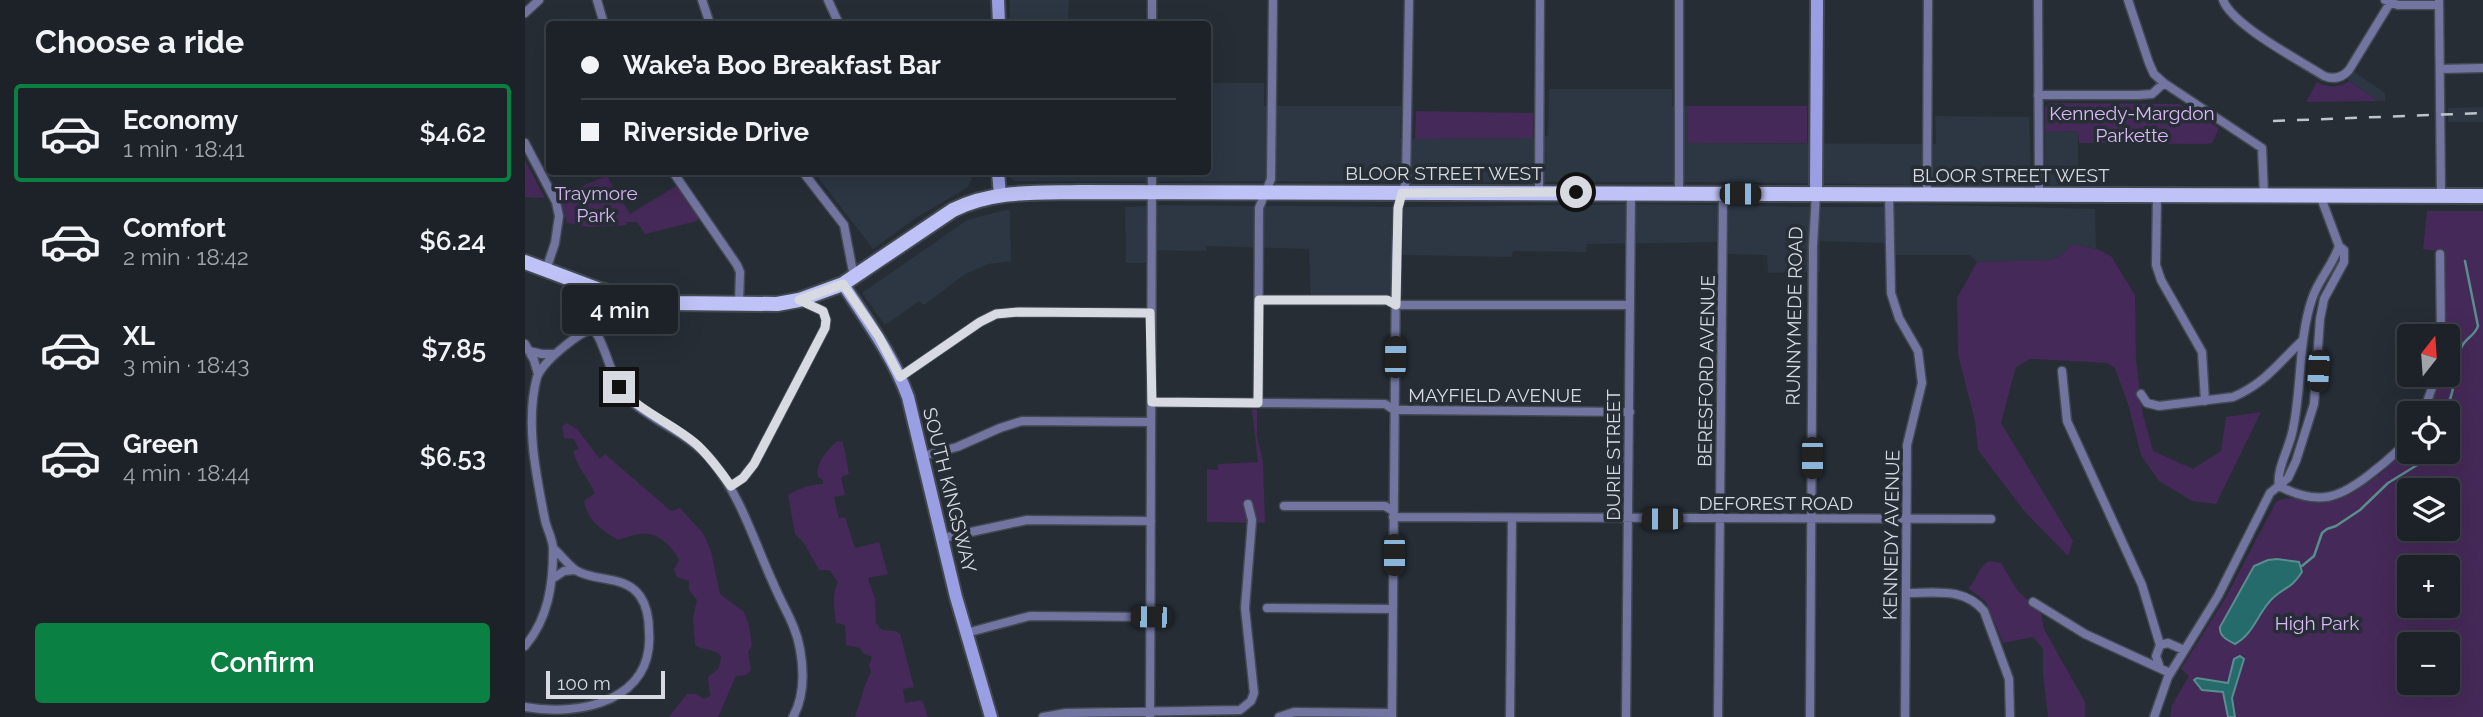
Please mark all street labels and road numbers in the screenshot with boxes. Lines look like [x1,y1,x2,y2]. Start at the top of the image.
street label: BLOOR STREET WEST [1345,162,1543,184]
street label: BLOOR STREET WEST [1912,164,2110,186]
street label: RUNNYMEDE ROAD [1781,226,1807,406]
street label: BERESFORD AVENUE [1693,275,1719,467]
street label: MAYFIELD AVENUE [1408,384,1582,406]
street label: DURIE STREET [1602,389,1624,521]
street label: SOUTH KINGSWAY [919,405,981,575]
street label: KENNEDY AVENUE [1879,450,1903,620]
street label: DEFOREST ROAD [1699,492,1853,514]

